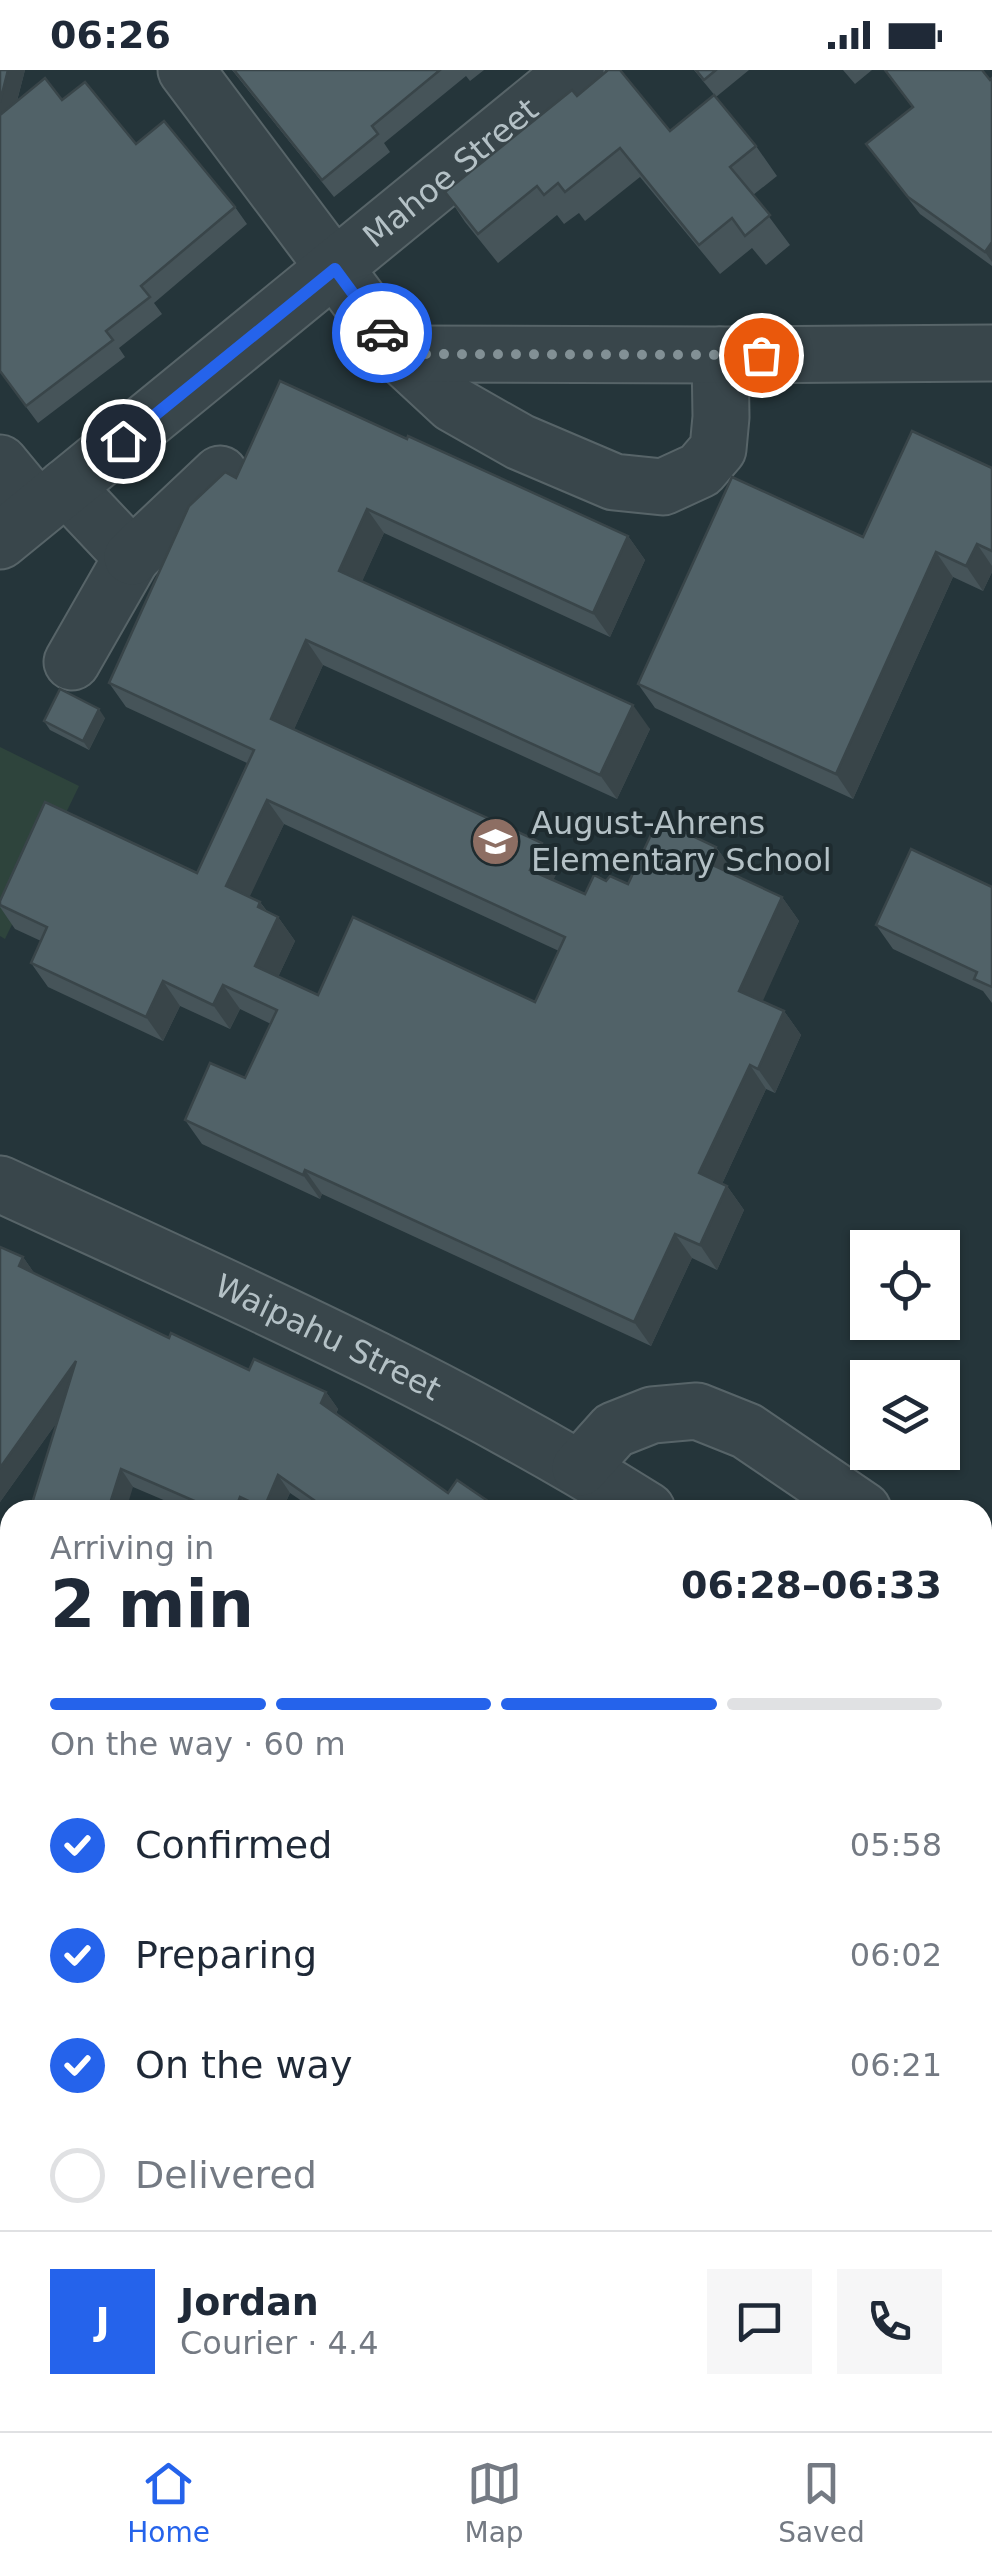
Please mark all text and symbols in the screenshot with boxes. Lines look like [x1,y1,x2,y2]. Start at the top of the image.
text: 06:26 [50,13,171,57]
street label: Mahoe Street [356,90,545,255]
courier [332,283,432,383]
icon: car [355,306,410,361]
pin [719,313,804,398]
icon: bag [734,328,789,383]
pin [81,399,166,484]
icon: home [96,414,151,469]
place label: August-Ahrens Elementary School [531,804,832,879]
school or university icon: August-Ahrens Elementary School [470,815,522,867]
map controls [850,1230,960,1470]
button: locate [850,1230,960,1340]
street label: Waipahu Street [209,1266,447,1408]
button: layers [850,1360,960,1470]
text: Arriving in [50,1529,214,1567]
text: 06:28–06:33 [681,1563,942,1607]
text: 2 min [50,1567,254,1642]
text: On the way · 60 m [50,1725,346,1763]
icon: check [50,1818,105,1873]
text: Confirmed [135,1823,332,1867]
text: 05:58 [850,1826,942,1864]
icon: check [50,1928,105,1983]
text: Preparing [135,1933,317,1977]
text: 06:02 [850,1936,942,1974]
icon: check [50,2038,105,2093]
text: On the way [135,2043,352,2087]
text: 06:21 [850,2046,942,2084]
text: Delivered [135,2153,317,2197]
button: chat [707,2269,812,2374]
button: phone [837,2269,942,2374]
text: Jordan [180,2280,319,2324]
text: J [95,2299,110,2343]
text: Courier · 4.4 [180,2324,379,2362]
tab: Home [127,2456,210,2549]
tab: Map [465,2456,524,2549]
tab: Saved [778,2456,865,2549]

